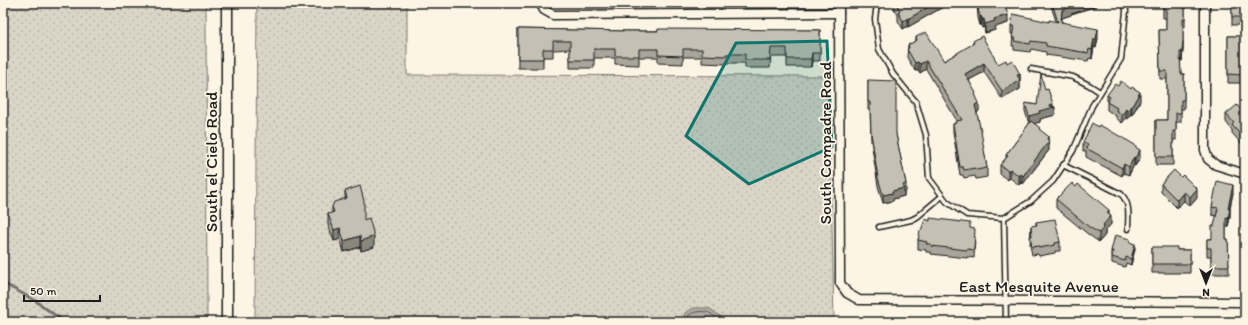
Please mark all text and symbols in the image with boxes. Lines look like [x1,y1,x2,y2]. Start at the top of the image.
street label: South Compadre Road [815,61,835,225]
street label: South el Cielo Road [201,92,221,232]
north arrow [1186,263,1226,303]
street label: East Mesquite Avenue [959,276,1119,296]
scale bar [24,277,100,303]
text: 50 m [30,284,56,298]
text: N [1202,286,1210,299]

